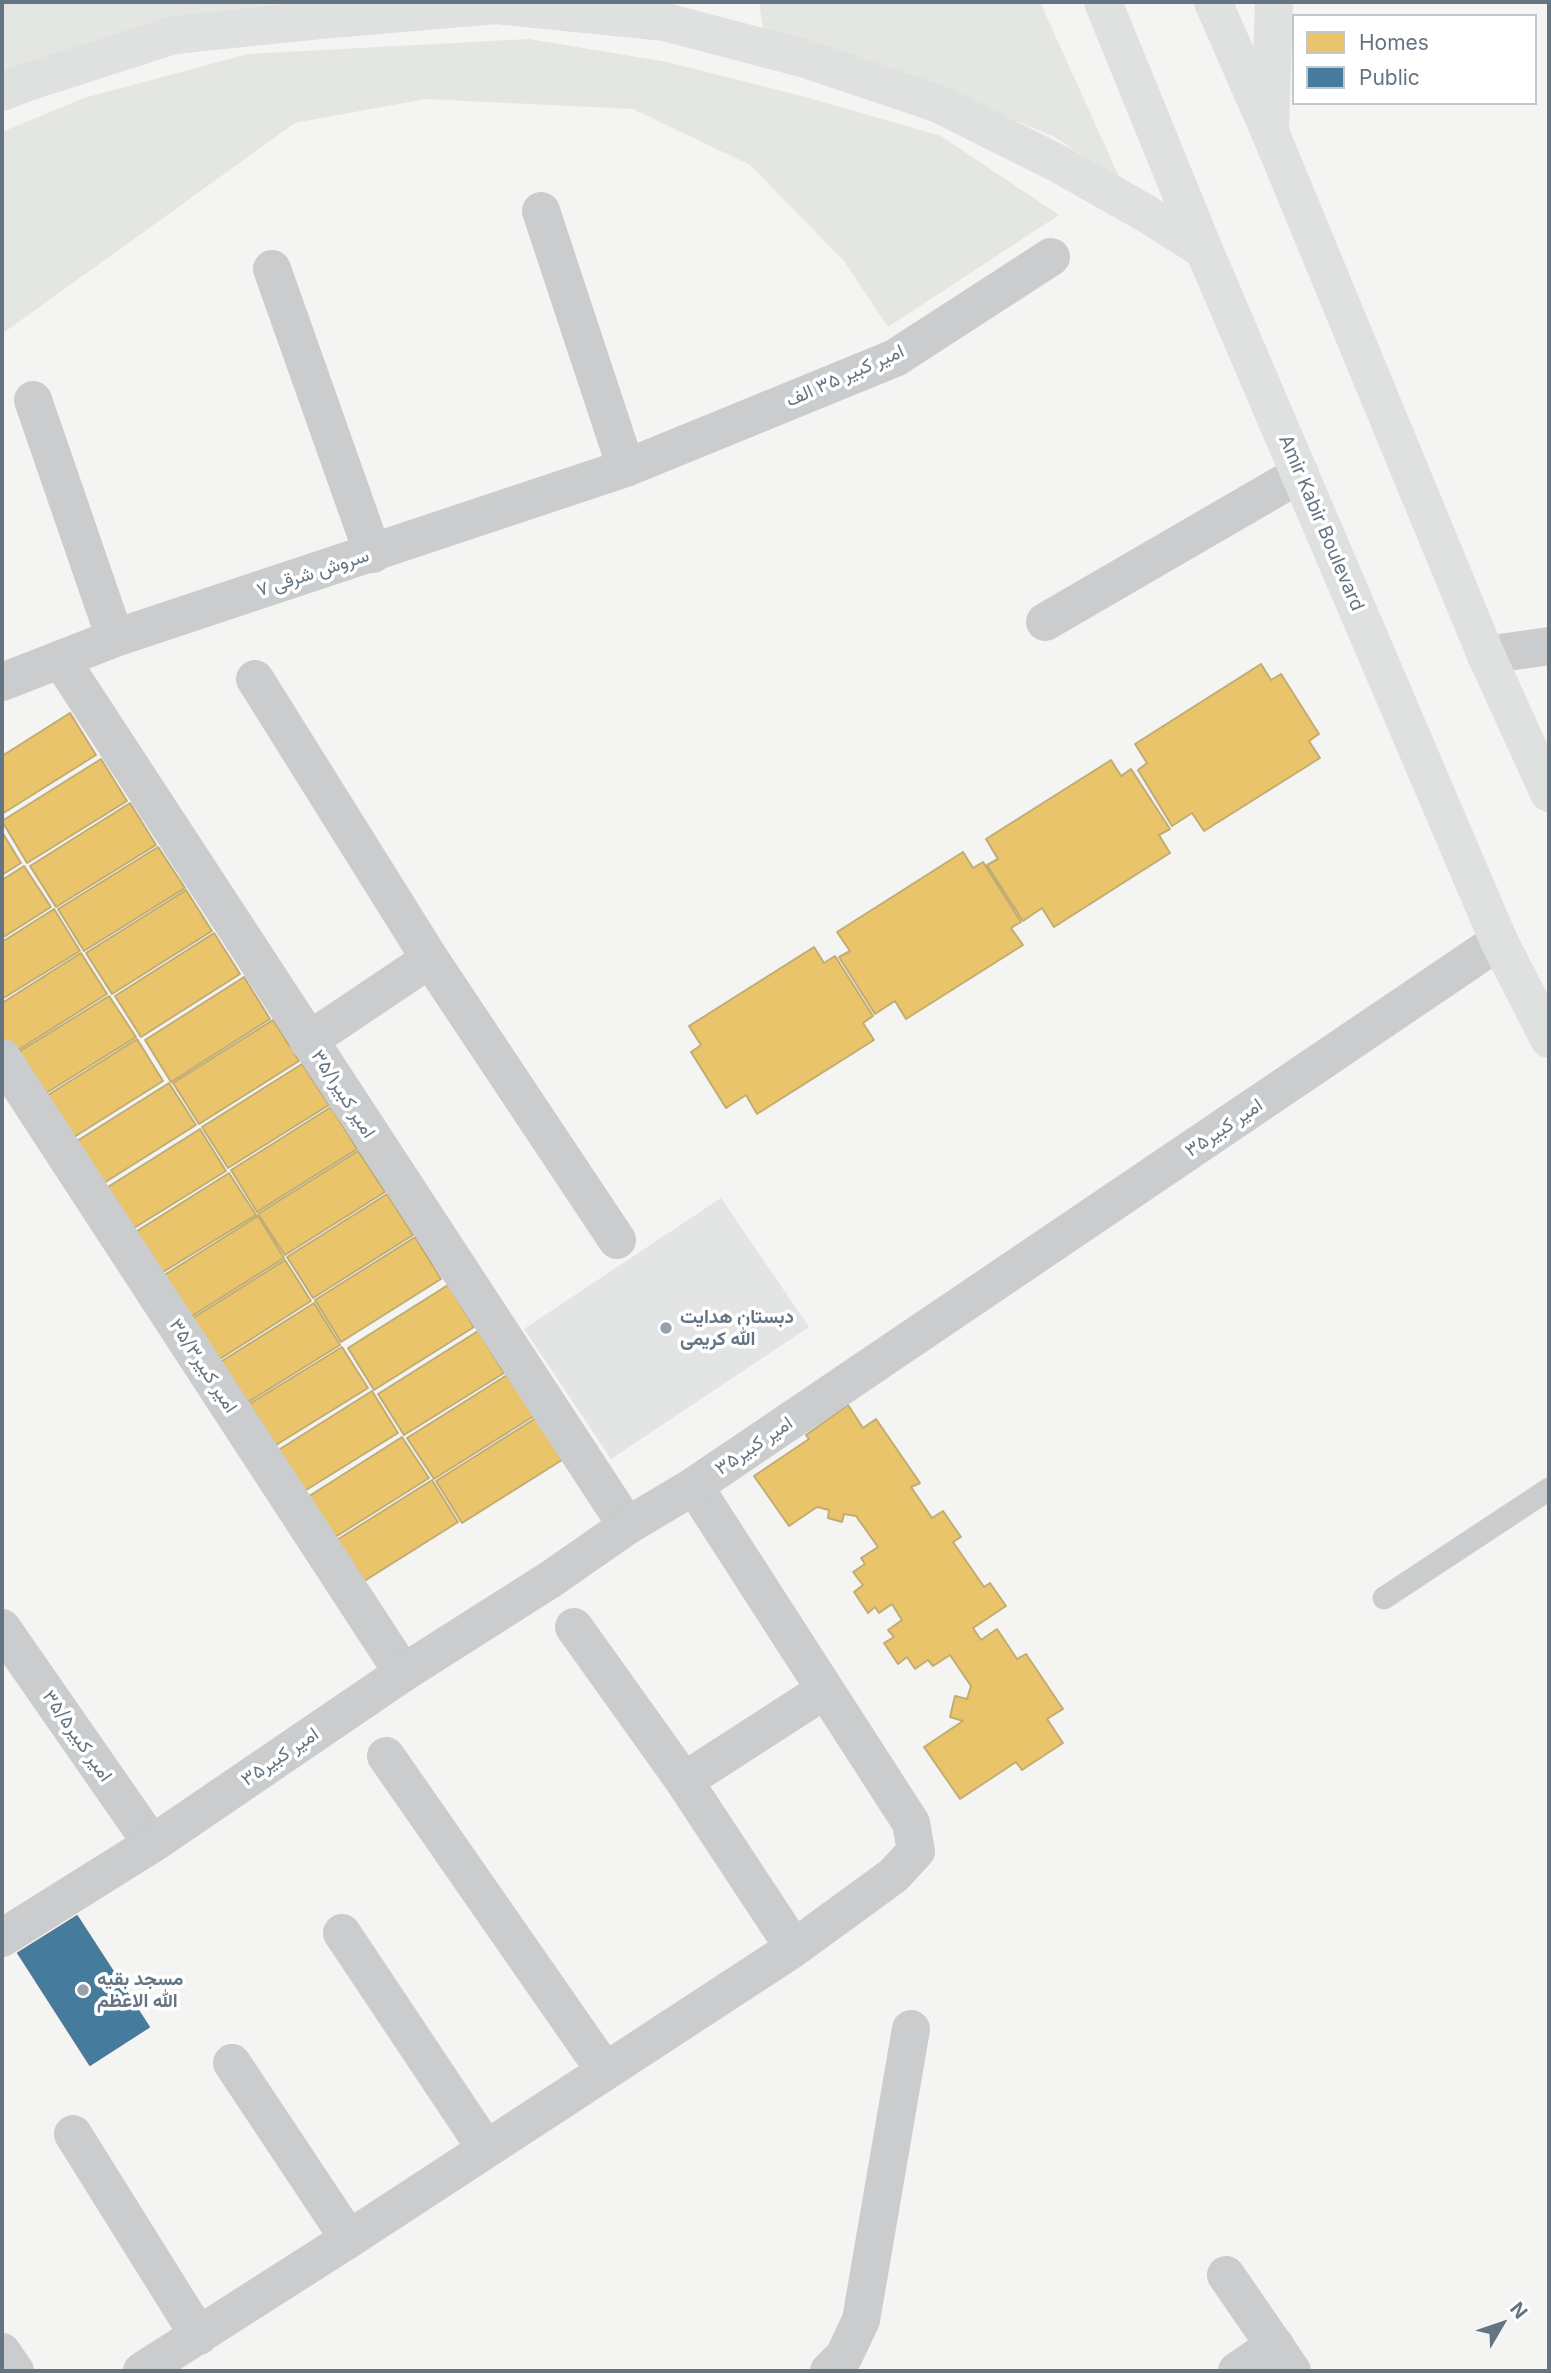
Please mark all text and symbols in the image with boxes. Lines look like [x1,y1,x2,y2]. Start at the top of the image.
legend [1292,14,1537,105]
text: Homes [1359,30,1429,55]
text: Public [1359,65,1420,90]
street label: امیر کبیر ۳۵ الف [783,340,907,412]
street label: Amir Kabir Boulevard [1274,432,1368,614]
street label: سروش شرقی ۷ [254,544,372,602]
street label: امیر کبیر۳۵/۱ [306,1046,380,1142]
street label: امیر کبیر۳۵ [1181,1094,1267,1162]
place label: دبستان هدایت الله کریمی [680,1306,794,1350]
street label: امیر کبیر۳۵/۳ [164,1315,242,1417]
marker: دبستان هدایت الله کریمی [658,1320,674,1336]
street label: امیر کبیر۳۵ [711,1412,797,1480]
street label: امیر کبیر۳۵/۵ [37,1686,117,1786]
street label: امیر کبیر۳۵ [237,1723,323,1791]
place label: مسجد بقیه الله الاعظم [97,1968,183,2012]
marker: مسجد بقیه الله الاعظم [75,1982,91,1998]
north arrow [1467,2289,1537,2359]
text: N [1505,2298,1532,2323]

